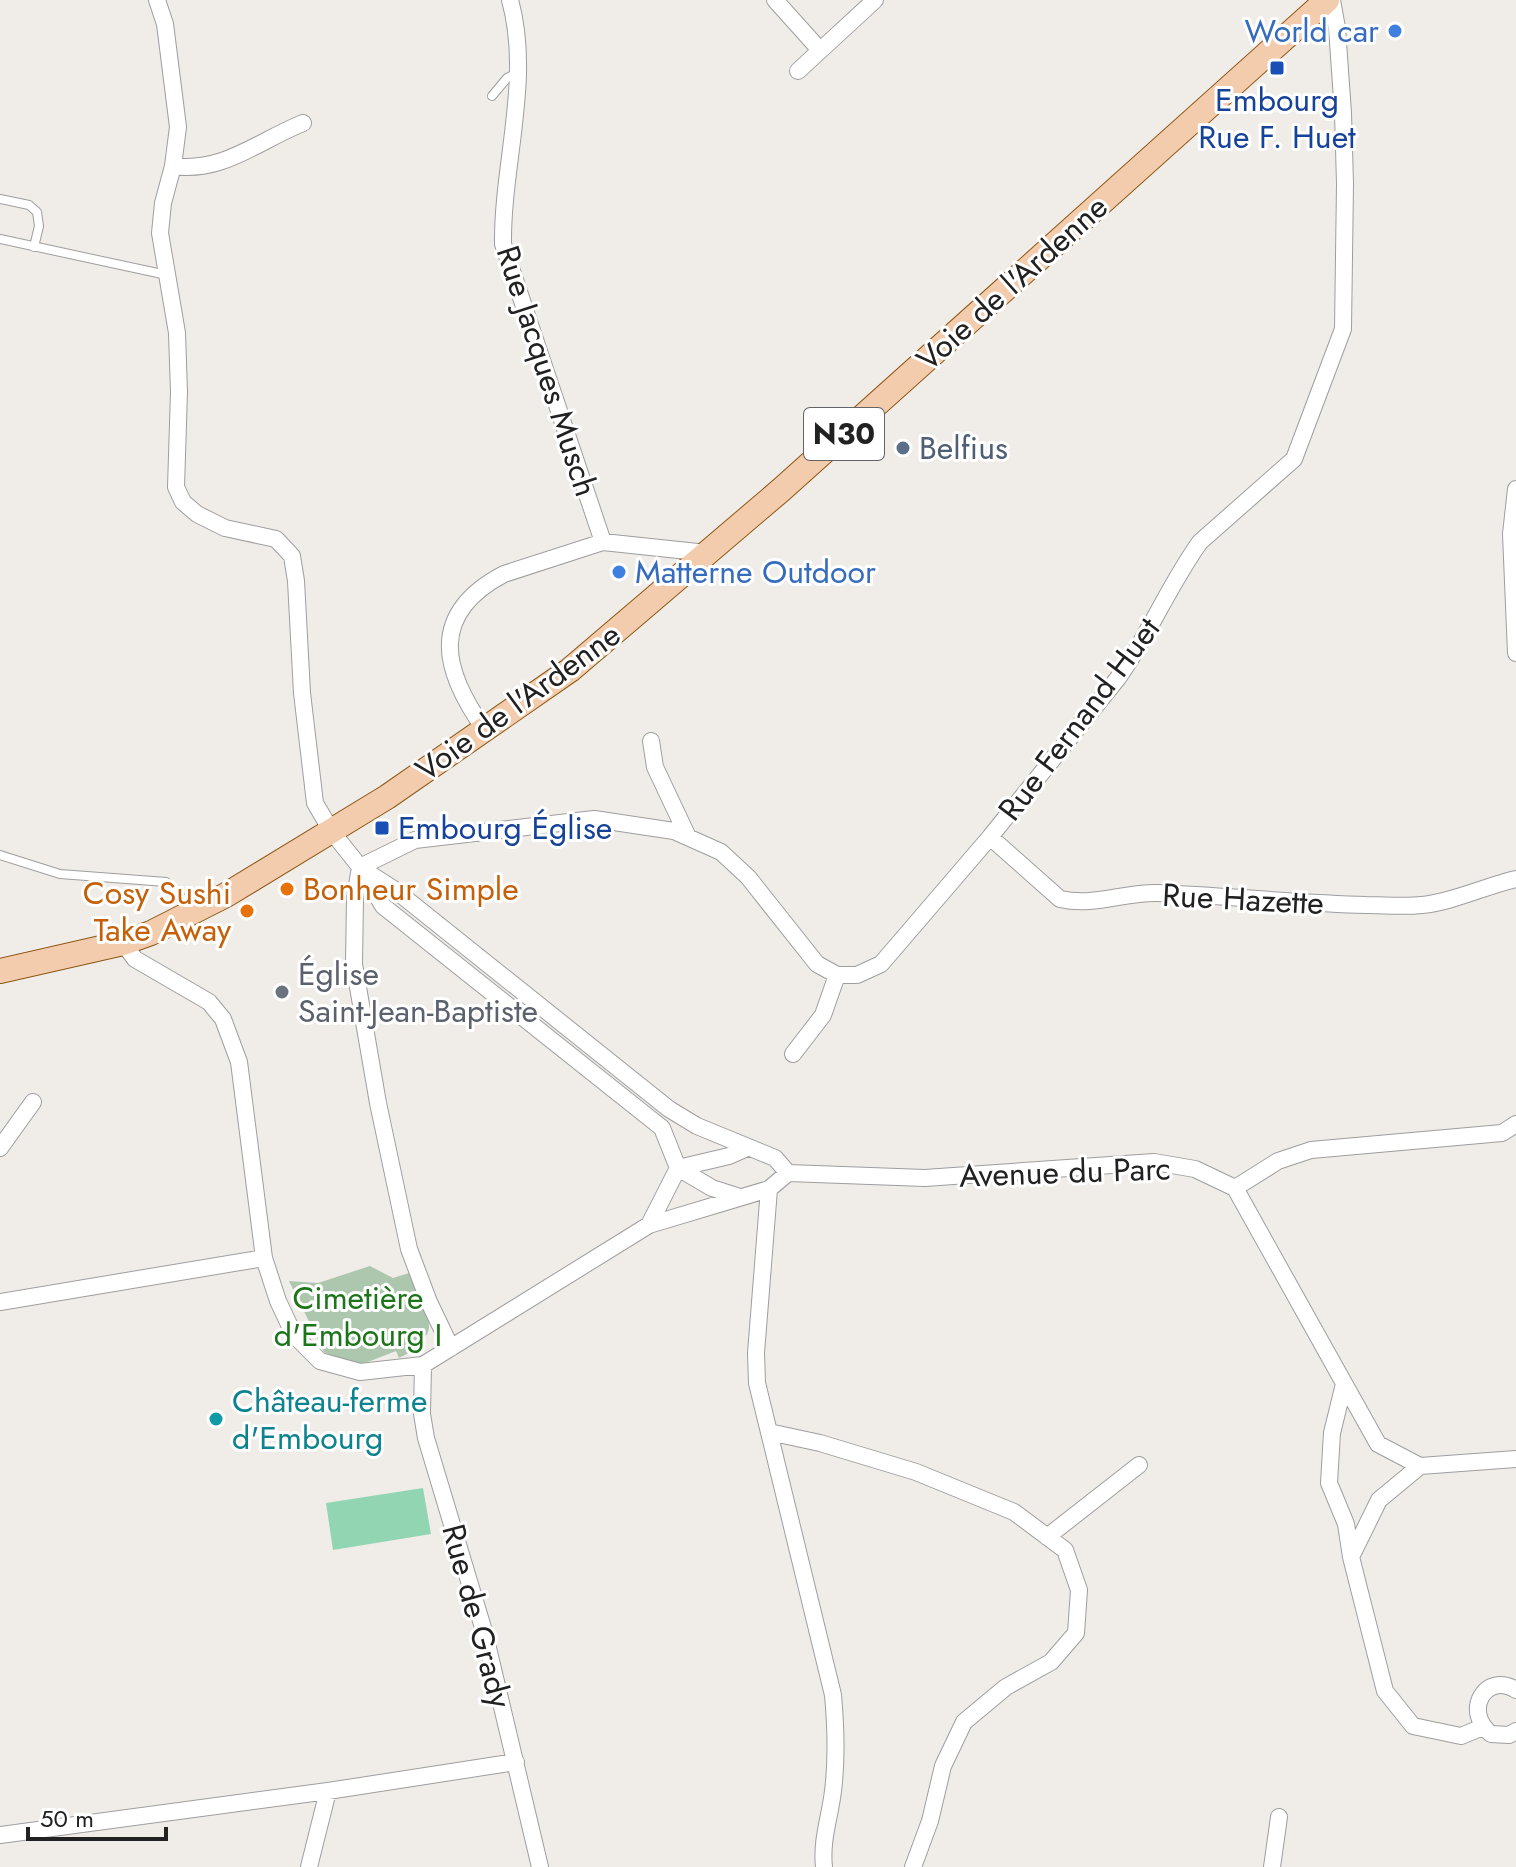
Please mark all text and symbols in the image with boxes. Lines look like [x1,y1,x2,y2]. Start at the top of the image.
place label: World car [1245,8,1379,54]
marker: World car [1386,22,1404,40]
marker: Embourg Rue F. Huet [1268,59,1286,77]
place label: Embourg Rue F. Huet [1198,77,1356,160]
street label: Voie de l'Ardenne [906,184,1118,382]
street label: Rue Jacques Musch [485,240,609,502]
road number: N30 [804,408,884,460]
place label: Belfius [919,425,1008,471]
marker: Belfius [894,439,912,457]
place label: Matterne Outdoor [635,549,876,595]
marker: Matterne Outdoor [610,563,628,581]
street label: Rue Fernand Huet [987,607,1171,830]
street label: Voie de l'Ardenne [406,612,630,792]
place label: Embourg Église [398,805,612,851]
marker: Embourg Église [373,819,391,837]
place label: Bonheur Simple [303,866,519,912]
place label: Cosy Sushi Take Away [83,870,232,953]
street label: Rue Hazette [1161,872,1325,926]
marker: Bonheur Simple [278,880,296,898]
marker: Cosy Sushi Take Away [238,902,256,920]
place label: Église Saint-Jean-Baptiste [298,951,538,1034]
marker: Église Saint-Jean-Baptiste [273,983,291,1001]
street label: Avenue du Parc [958,1145,1172,1199]
park label: Cimetière d'Embourg I [274,1275,442,1358]
place label: Château-ferme d'Embourg [232,1378,427,1461]
marker: Château-ferme d'Embourg [207,1410,225,1428]
street label: Rue de Grady [430,1519,524,1714]
scale bar [28,1791,166,1841]
text: 50 m [40,1801,94,1836]

